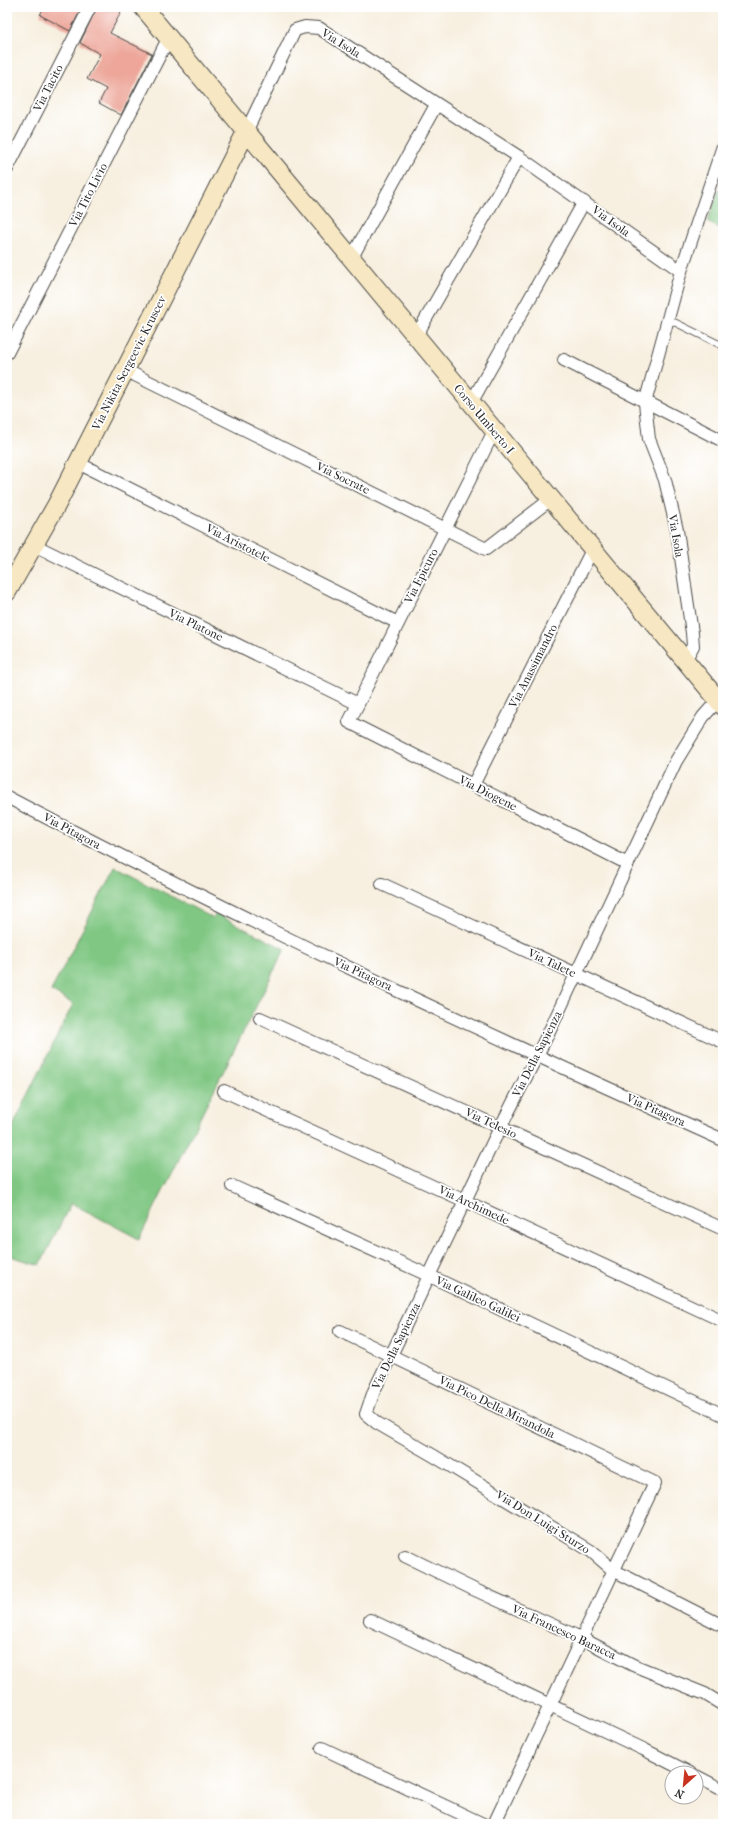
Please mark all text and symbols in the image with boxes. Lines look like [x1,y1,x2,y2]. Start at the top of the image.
street label: Via Isola [318,25,364,61]
street label: Via Tacito [30,62,66,115]
street label: Via Tito Livio [65,161,110,230]
street label: Via Isola [589,202,633,240]
street label: Via Nikita Sergeevic Kruscev [88,293,169,433]
street label: Corso Umberto I [451,381,517,457]
street label: Via Socrate [313,459,372,497]
street label: Via Isola [665,512,687,559]
street label: Via Aristotele [203,520,272,565]
street label: Via Epicuro [401,546,441,607]
street label: Via Platone [166,605,226,644]
street label: Via Anassimandro [505,622,560,711]
street label: Via Diogene [456,772,519,814]
street label: Via Pitagora [40,810,104,852]
street label: Via Talete [525,945,578,980]
street label: Via Pitagora [331,954,395,994]
street label: Via Della Sapienza [509,1008,565,1100]
street label: Via Pitagora [623,1090,688,1129]
street label: Via Telesio [462,1104,519,1141]
street label: Via Archimede [436,1182,512,1227]
street label: Via Galileo Galilei [433,1273,523,1325]
street label: Via Della Sapienza [369,1300,423,1393]
street label: Via Pico Della Mirandola [436,1372,558,1441]
street label: Via Don Luigi Sturzo [493,1487,593,1557]
street label: Via Francesco Baracca [509,1601,619,1662]
north arrow [664,1765,704,1805]
text: N [672,1785,686,1801]

